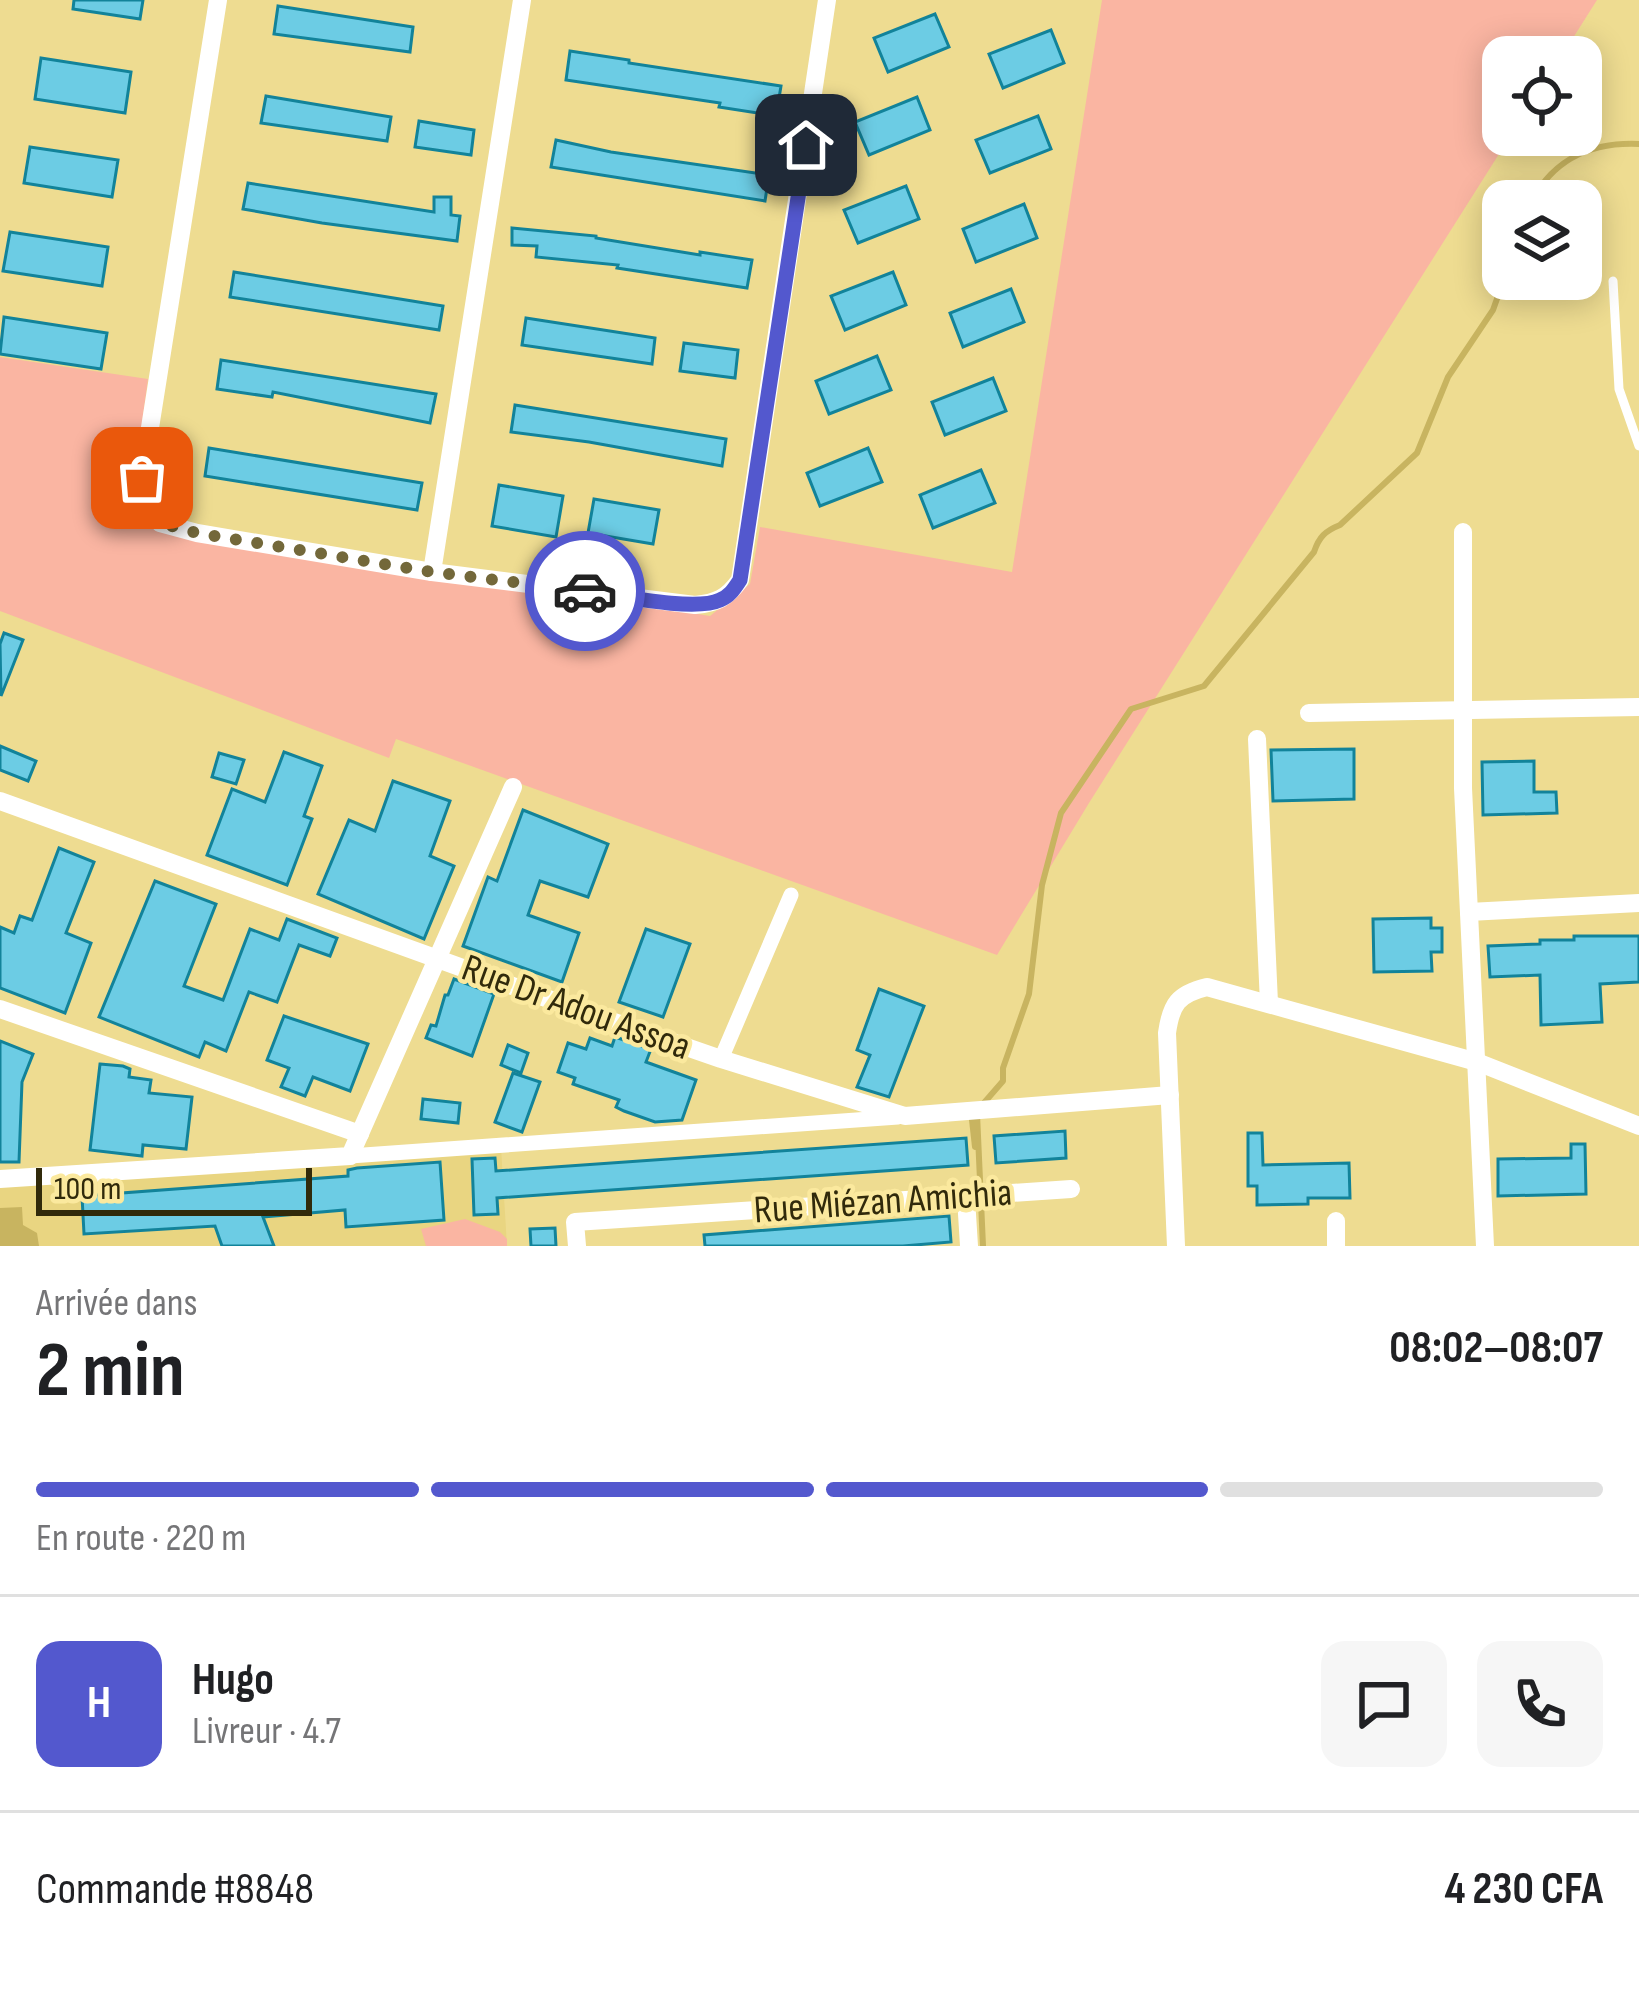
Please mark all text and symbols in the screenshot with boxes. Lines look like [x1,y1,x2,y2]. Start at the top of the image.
map controls [1482,36,1602,300]
button: locate [1482,36,1602,156]
pin [755,94,857,196]
icon: home [773,112,839,178]
button: layers [1482,180,1602,300]
pin [91,427,193,529]
icon: bag [109,445,175,511]
courier [525,531,645,651]
icon: car [552,558,618,624]
street label: Rue Dr Adou Assoa [455,945,697,1071]
scale bar [36,1162,312,1215]
text: 100 m [54,1169,121,1209]
street label: Rue Miézan Amichia [752,1170,1014,1234]
text: Arrivée dans [36,1280,197,1327]
text: 08:02–08:07 [1389,1321,1603,1376]
text: 2 min [36,1325,185,1418]
text: En route · 220 m [36,1515,246,1562]
button: chat [1321,1641,1447,1767]
button: phone [1477,1641,1603,1767]
text: Hugo [192,1653,274,1708]
text: H [87,1676,111,1731]
text: Livreur · 4.7 [192,1708,341,1755]
text: Commande #8848 [36,1862,314,1917]
text: 4 230 CFA [1445,1862,1603,1917]

